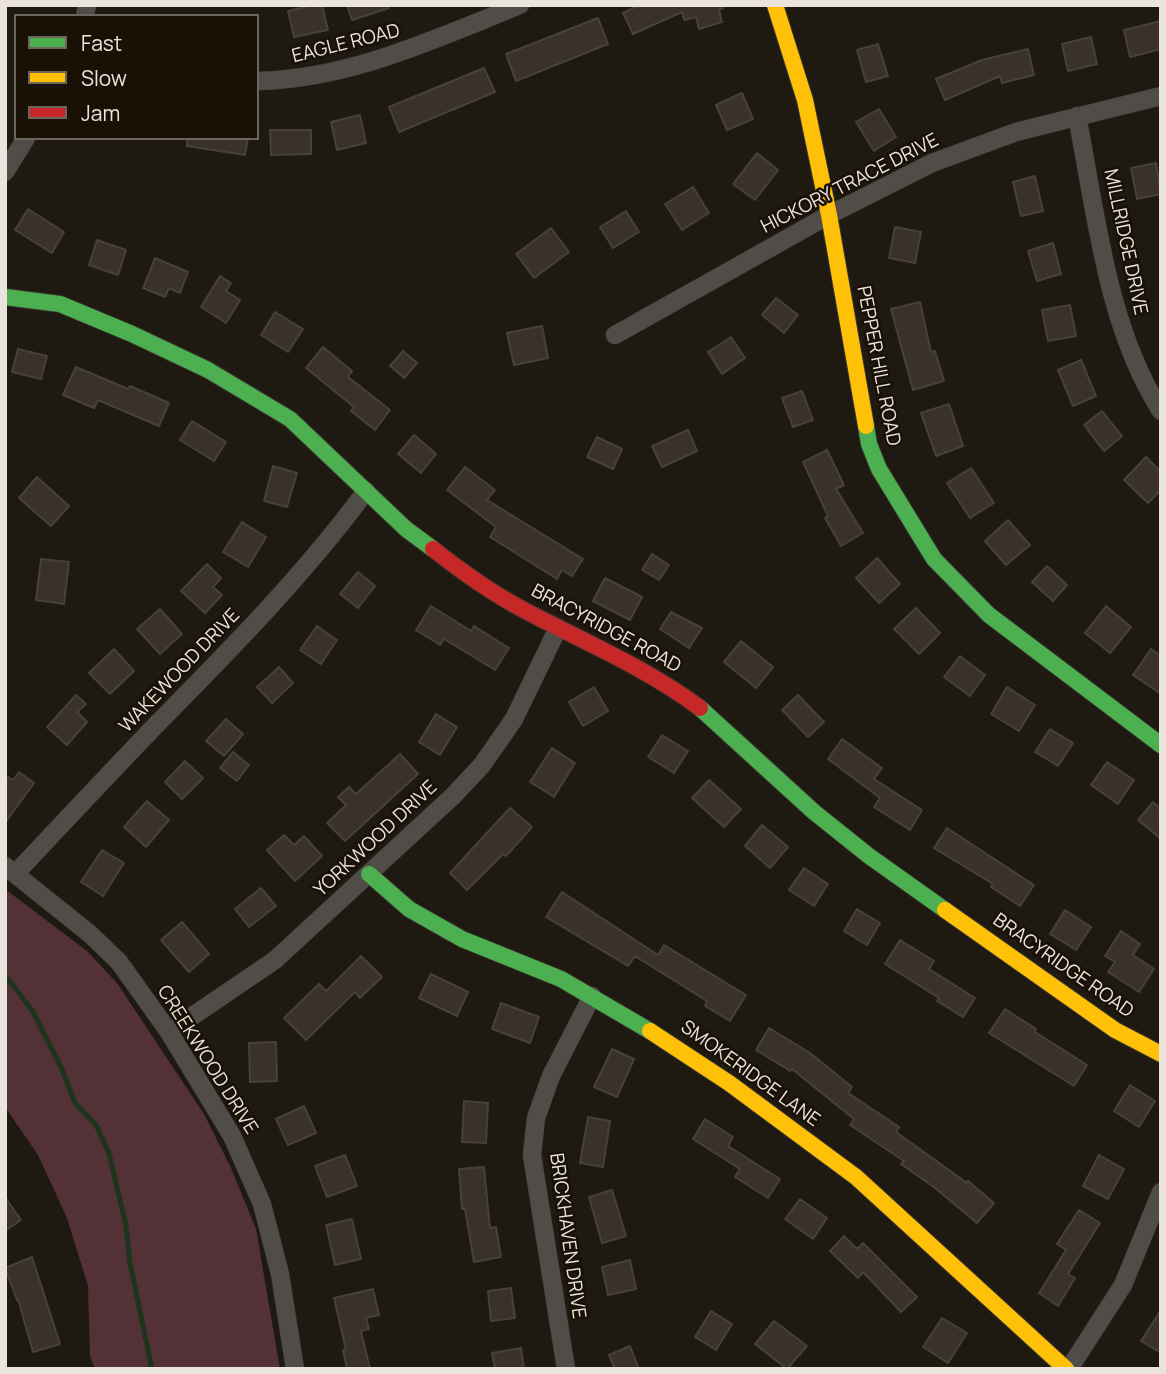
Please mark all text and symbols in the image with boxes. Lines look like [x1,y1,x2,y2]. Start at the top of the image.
legend [14,14,259,140]
street label: EAGLE ROAD [290,20,402,68]
text: Fast [81,29,122,57]
text: Slow [81,64,127,92]
text: Jam [81,99,120,127]
street label: HICKORY TRACE DRIVE [757,129,943,239]
street label: MILLRIDGE DRIVE [1098,167,1152,317]
street label: PEPPER HILL ROAD [851,284,905,448]
street label: BRACYRIDGE ROAD [527,580,685,678]
street label: WAKEWOOD DRIVE [115,604,245,738]
street label: YORKWOOD DRIVE [310,776,442,902]
street label: BRACYRIDGE ROAD [988,909,1138,1023]
street label: CREEKWOOD DRIVE [152,981,262,1139]
street label: SMOKERIDGE LANE [676,1016,824,1132]
street label: BRICKHAVEN DRIVE [544,1152,590,1320]

